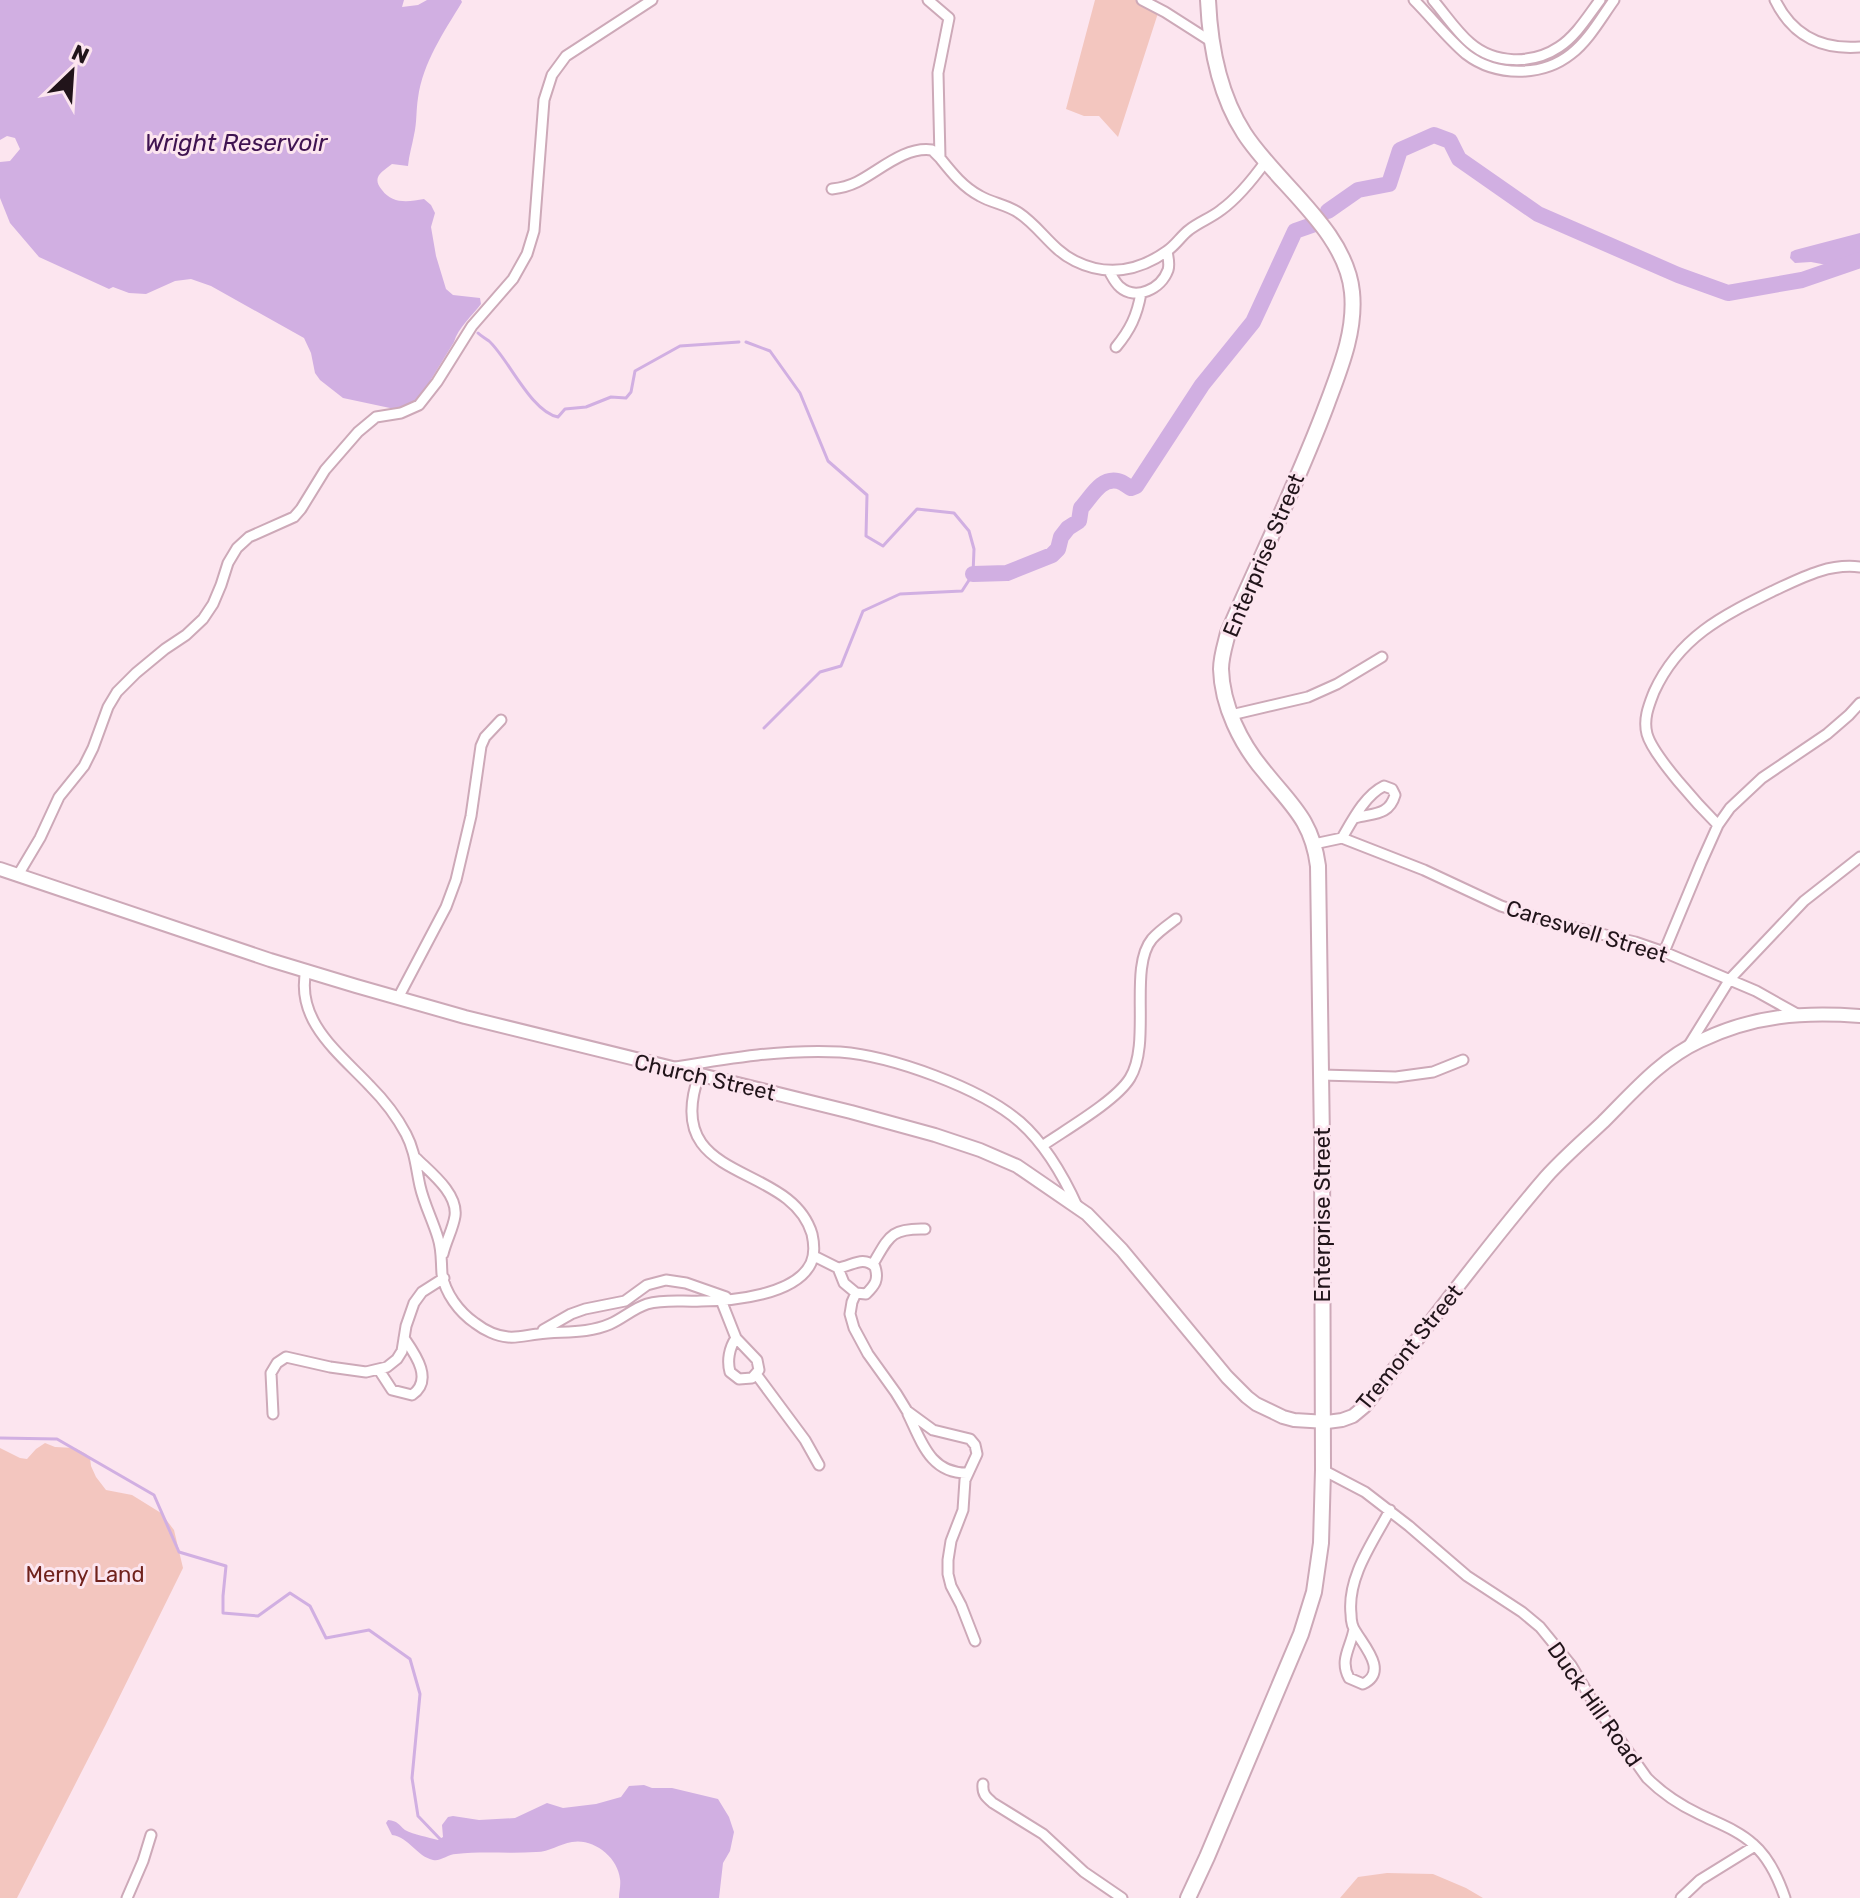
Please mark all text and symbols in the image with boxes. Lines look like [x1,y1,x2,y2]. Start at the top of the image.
north arrow [32,32,112,112]
text: N [67,39,93,70]
water label: Wright Reservoir [145,129,328,157]
street label: Enterprise Street [1217,469,1310,641]
street label: Careswell Street [1503,894,1671,969]
street label: Church Street [632,1048,778,1107]
street label: Enterprise Street [1309,1127,1336,1303]
street label: Tremont Street [1350,1279,1469,1416]
park label: Merny Land [25,1561,145,1588]
street label: Duck Hill Road [1542,1637,1648,1772]

